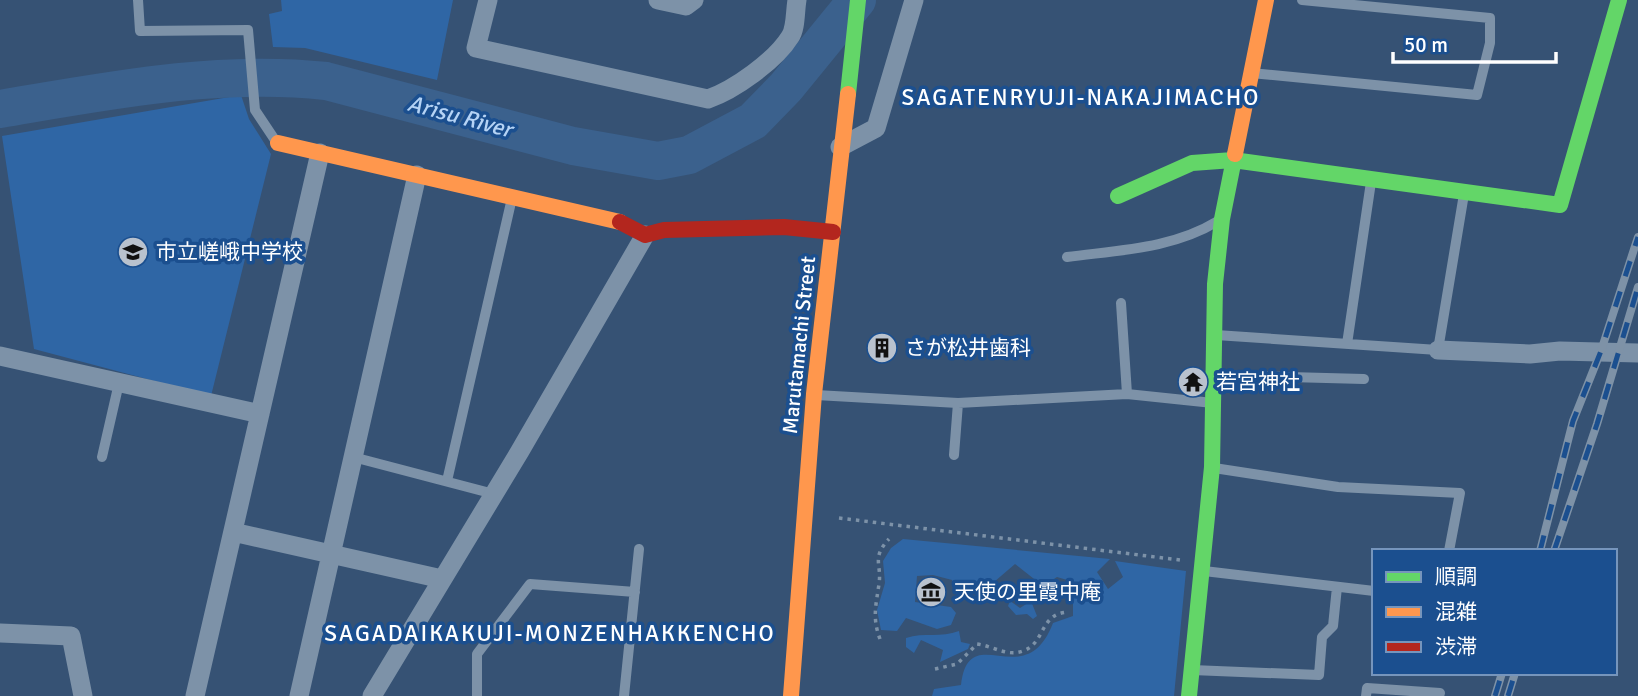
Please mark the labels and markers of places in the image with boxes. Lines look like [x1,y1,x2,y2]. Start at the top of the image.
school or university icon: 市立嵯峨中学校 [116,235,150,269]
place label: 市立嵯峨中学校 [156,239,303,265]
building icon: さが松井歯科 [865,331,899,365]
place label: さが松井歯科 [905,335,1031,361]
temple icon: 若宮神社 [1176,365,1210,399]
place label: 若宮神社 [1216,369,1300,395]
museum icon: 天使の里霞中庵 [914,575,948,609]
place label: 天使の里霞中庵 [954,579,1101,605]

